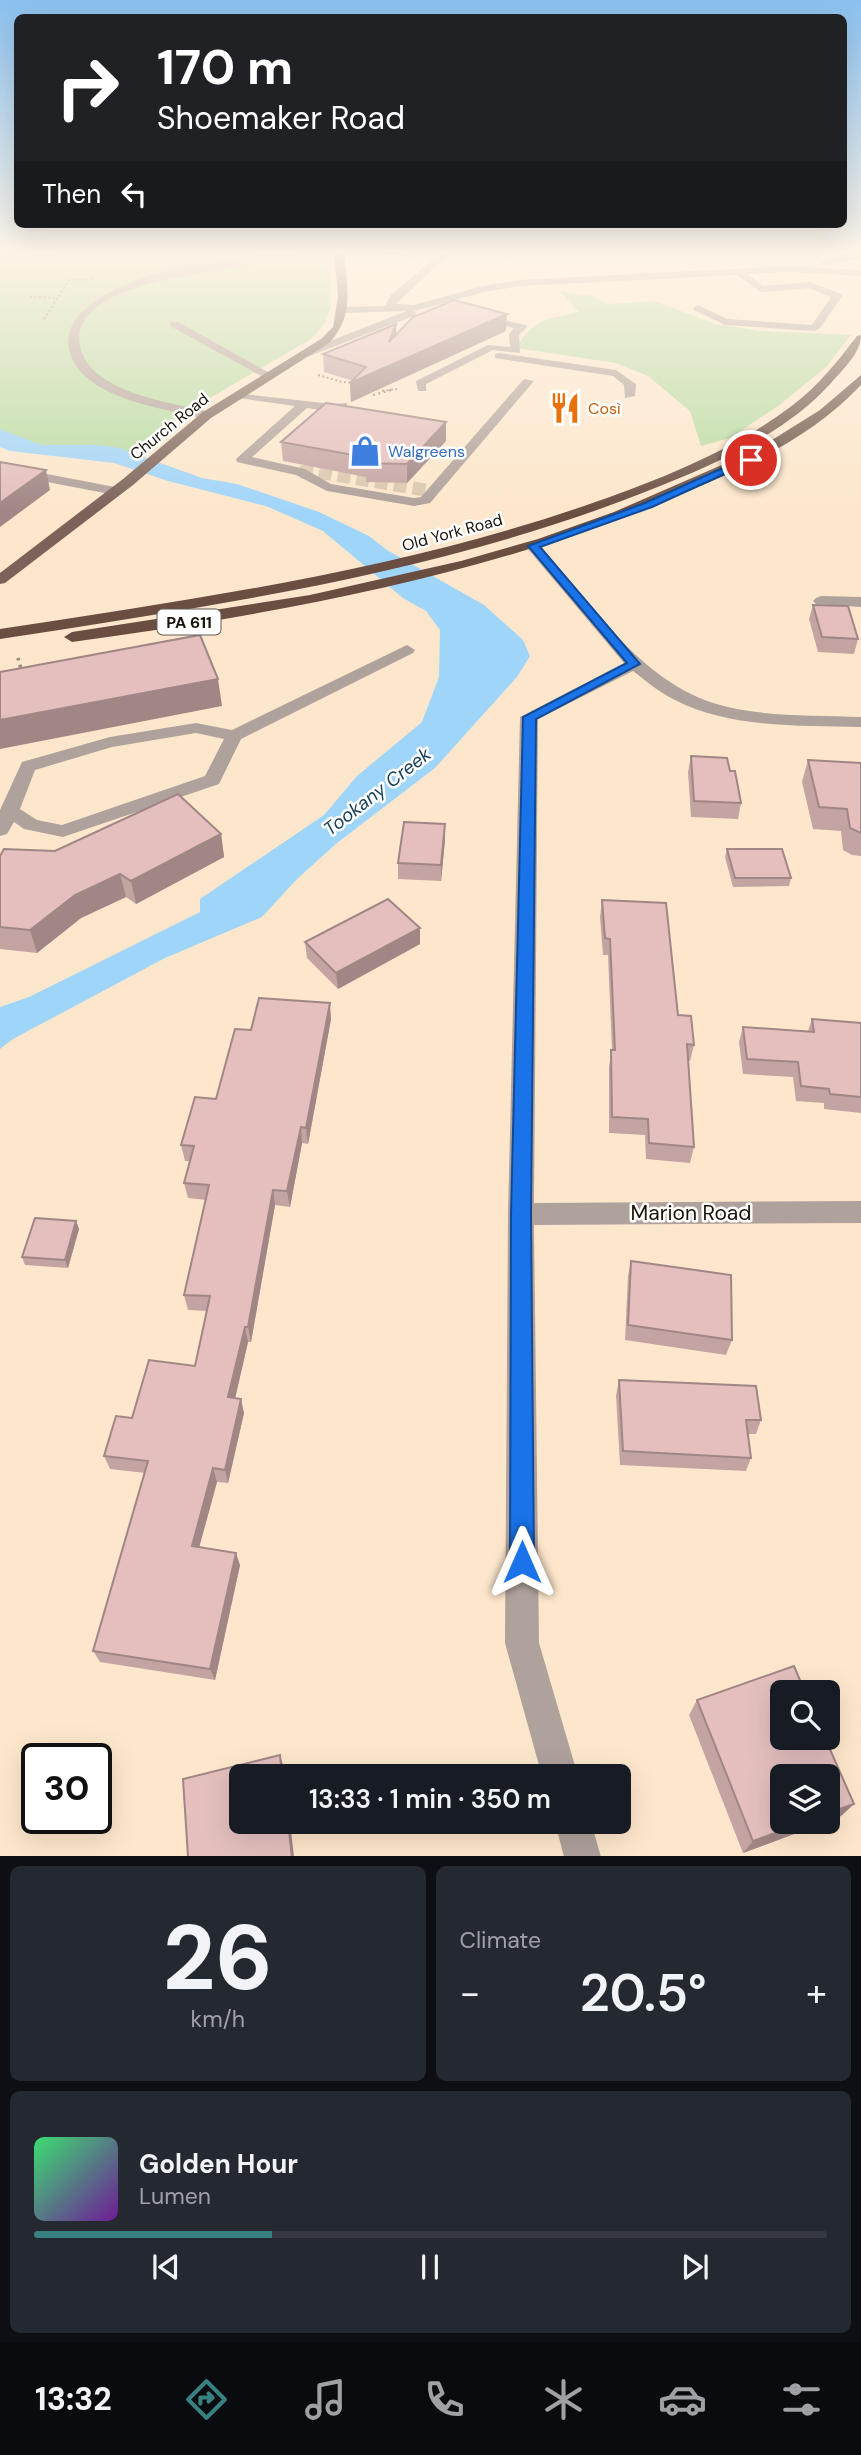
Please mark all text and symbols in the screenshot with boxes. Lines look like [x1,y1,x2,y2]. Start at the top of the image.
text: 170 m [157,35,293,99]
icon: right [42,42,133,133]
text: Shoemaker Road [157,97,405,139]
icon: left [115,175,153,213]
text: Then [42,177,101,211]
street label: Church Road [126,388,213,465]
restaurant icon: Così [548,391,582,425]
place label: Così [588,398,621,419]
pin [721,430,781,490]
shop icon: Walgreens [348,434,382,468]
place label: Walgreens [388,441,465,462]
icon: arrive [732,441,770,479]
street label: Old York Road [400,509,505,556]
road number: PA 611 [158,610,220,635]
water label: Tookany Creek [318,741,436,841]
street label: Marion Road [631,1199,751,1227]
position arrow [485,1525,559,1599]
map controls [770,1680,840,1834]
button: search [770,1680,840,1750]
speed limit sign: 30 [21,1743,112,1834]
button: layers [770,1764,840,1834]
text: 13:33 · 1 min · 350 m [309,1782,551,1816]
text: 26 [163,1899,273,2017]
text: Climate [460,1925,541,1955]
text: 20.5° [580,1959,707,2027]
text: − [460,1968,480,2018]
text: + [806,1968,827,2018]
text: km/h [191,2004,245,2034]
text: Golden Hour [139,2147,298,2181]
text: Lumen [139,2181,211,2211]
icon: previous [147,2248,185,2286]
icon: pause [411,2248,449,2286]
icon: next [676,2248,714,2286]
icon: directions [182,2375,231,2424]
icon: music [301,2375,350,2424]
icon: phone [420,2375,469,2424]
icon: climate [539,2375,588,2424]
icon: car [658,2375,707,2424]
icon: filters [777,2375,826,2424]
text: 13:32 [35,2378,112,2420]

